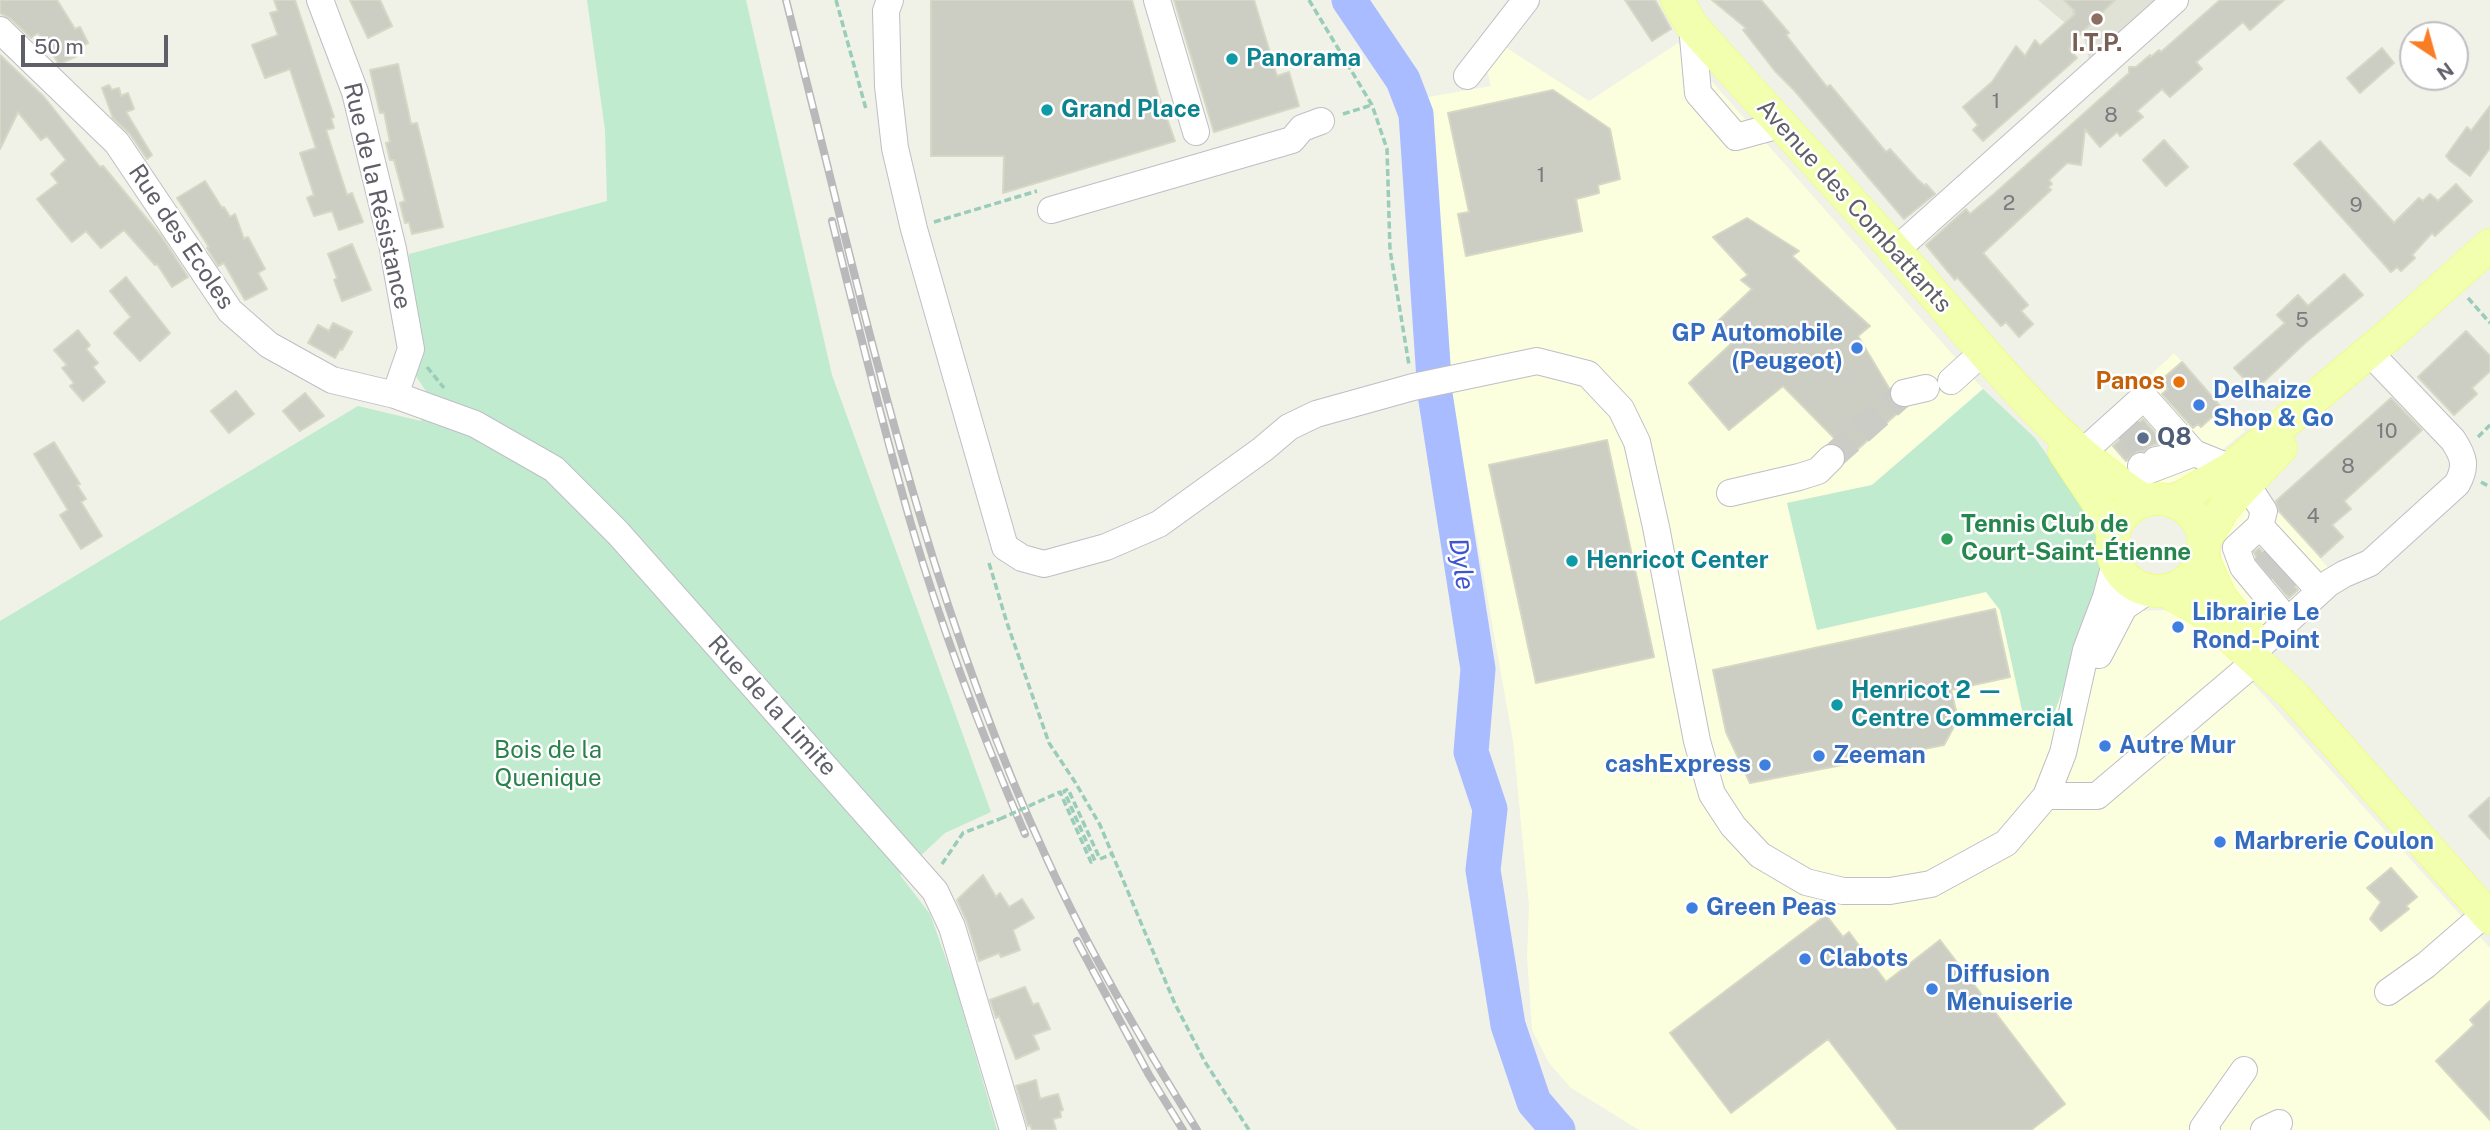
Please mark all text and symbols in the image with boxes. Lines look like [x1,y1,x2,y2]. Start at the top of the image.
marker: I.T.P. [2089,11,2105,27]
scale bar [24,21,172,65]
north arrow [2399,21,2469,91]
place label: I.T.P. [2071,30,2123,58]
text: 50 m [34,34,84,59]
place label: Panorama [1246,45,1361,73]
marker: Panorama [1224,51,1240,67]
text: N [2433,58,2458,85]
street label: Rue de la Résistance [337,80,417,312]
house number: 1 [1992,89,2000,115]
street label: Avenue des Combattants [1751,93,1957,319]
place label: Grand Place [1061,96,1201,124]
marker: Grand Place [1039,102,1055,118]
house number: 8 [2104,103,2118,129]
street label: Rue des Ecoles [122,159,240,315]
house number: 1 [1537,163,1545,189]
house number: 2 [2003,191,2015,217]
house number: 9 [2349,193,2363,219]
house number: 5 [2295,308,2309,334]
place label: GP Automobile (Peugeot) [1671,320,1843,376]
marker: GP Automobile (Peugeot) [1849,340,1865,356]
place label: Panos [2095,368,2165,396]
marker: Panos [2171,374,2187,390]
place label: Delhaize Shop & Go [2213,377,2334,433]
marker: Delhaize Shop & Go [2191,397,2207,413]
house number: 10 [2376,419,2398,445]
place label: Q8 [2157,424,2192,452]
marker: Q8 [2135,430,2151,446]
house number: 8 [2341,454,2355,480]
house number: 4 [2306,504,2320,530]
place label: Tennis Club de Court-Saint-Étienne [1961,511,2191,567]
marker: Tennis Club de Court-Saint-Étienne [1939,531,1955,547]
water label: Dyle [1442,536,1480,592]
place label: Henricot Center [1586,547,1769,575]
marker: Henricot Center [1564,553,1580,569]
place label: Librairie Le Rond-Point [2192,599,2320,655]
marker: Librairie Le Rond-Point [2170,619,2186,635]
street label: Rue de la Limite [702,630,842,782]
place label: Henricot 2 — Centre Commercial [1851,677,2074,733]
marker: Henricot 2 — Centre Commercial [1829,697,1845,713]
place label: Autre Mur [2119,732,2236,760]
park label: Bois de la Quenique [494,737,602,793]
marker: Autre Mur [2097,738,2113,754]
place label: Zeeman [1833,742,1926,770]
marker: Zeeman [1811,748,1827,764]
place label: cashExpress [1605,751,1751,779]
marker: cashExpress [1757,757,1773,773]
place label: Marbrerie Coulon [2234,828,2434,856]
marker: Marbrerie Coulon [2212,834,2228,850]
place label: Green Peas [1706,894,1837,922]
marker: Green Peas [1684,900,1700,916]
place label: Clabots [1819,945,1908,973]
marker: Clabots [1797,951,1813,967]
place label: Diffusion Menuiserie [1946,961,2073,1017]
marker: Diffusion Menuiserie [1924,981,1940,997]

